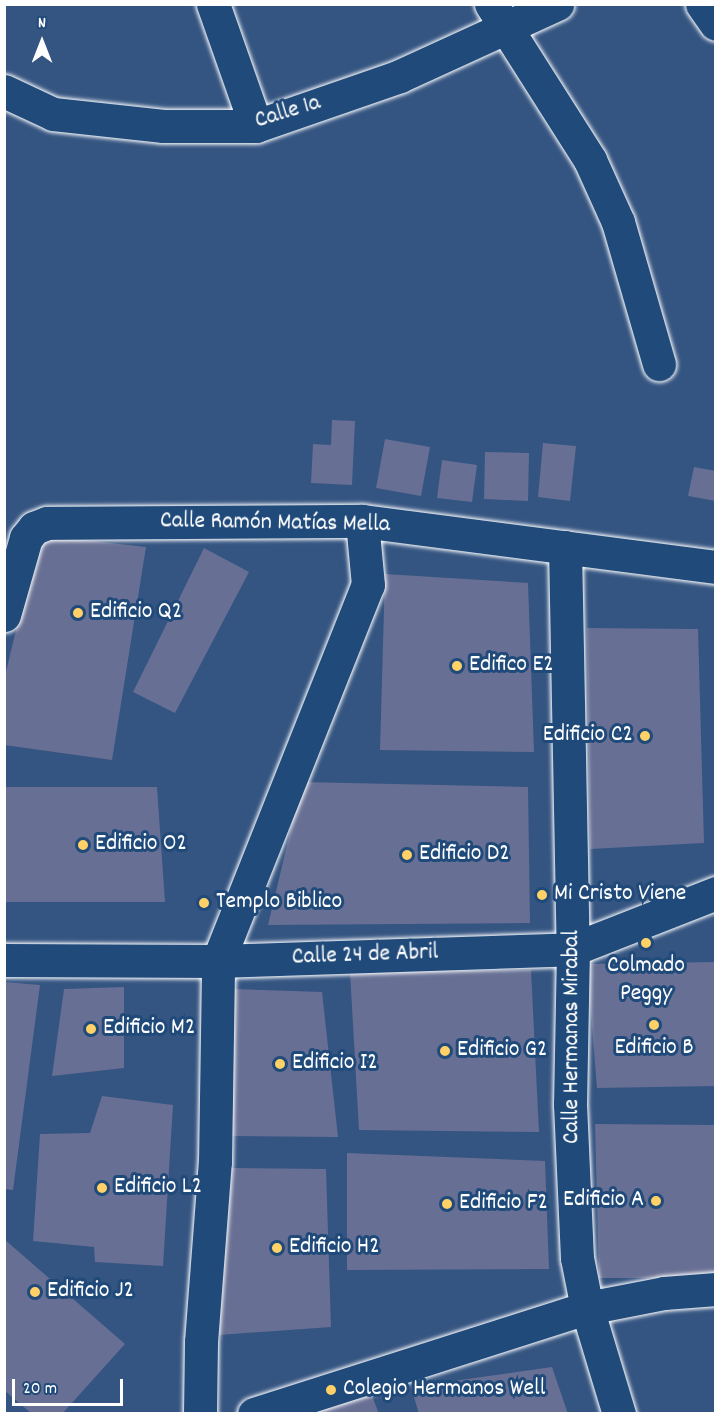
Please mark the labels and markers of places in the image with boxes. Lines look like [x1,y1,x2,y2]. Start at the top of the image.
place label: Edificio Q2 [90,599,182,627]
marker: Edificio Q2 [71,606,85,620]
place label: Edifico E2 [469,652,554,680]
marker: Edifico E2 [450,659,464,673]
place label: Edificio C2 [543,722,633,750]
marker: Edificio C2 [638,729,652,743]
place label: Edificio O2 [95,831,187,859]
marker: Edificio O2 [76,838,90,852]
place label: Edificio D2 [419,841,510,869]
marker: Edificio D2 [400,848,414,862]
place label: Mi Cristo Viene [554,881,686,909]
marker: Mi Cristo Viene [535,888,549,902]
place label: Templo Biblico [216,889,342,917]
marker: Templo Biblico [197,896,211,910]
marker: Colmado Peggy [639,936,653,950]
place label: Colmado Peggy [607,953,685,1009]
place label: Edificio M2 [103,1015,195,1043]
marker: Edificio B [647,1018,661,1032]
marker: Edificio M2 [84,1022,98,1036]
place label: Edificio B [614,1035,694,1063]
place label: Edificio G2 [457,1037,547,1065]
marker: Edificio G2 [438,1044,452,1058]
place label: Edificio I2 [292,1050,378,1078]
marker: Edificio I2 [273,1057,287,1071]
place label: Edificio L2 [114,1174,202,1202]
marker: Edificio L2 [95,1181,109,1195]
place label: Edificio A [563,1187,644,1215]
place label: Edificio F2 [459,1190,548,1218]
marker: Edificio A [649,1194,663,1208]
marker: Edificio F2 [440,1197,454,1211]
place label: Edificio H2 [289,1234,380,1262]
marker: Edificio H2 [270,1241,284,1255]
place label: Edificio J2 [47,1278,134,1306]
marker: Edificio J2 [28,1285,42,1299]
place label: Colegio Hermanos Well [343,1376,546,1404]
marker: Colegio Hermanos Well [324,1383,338,1397]

